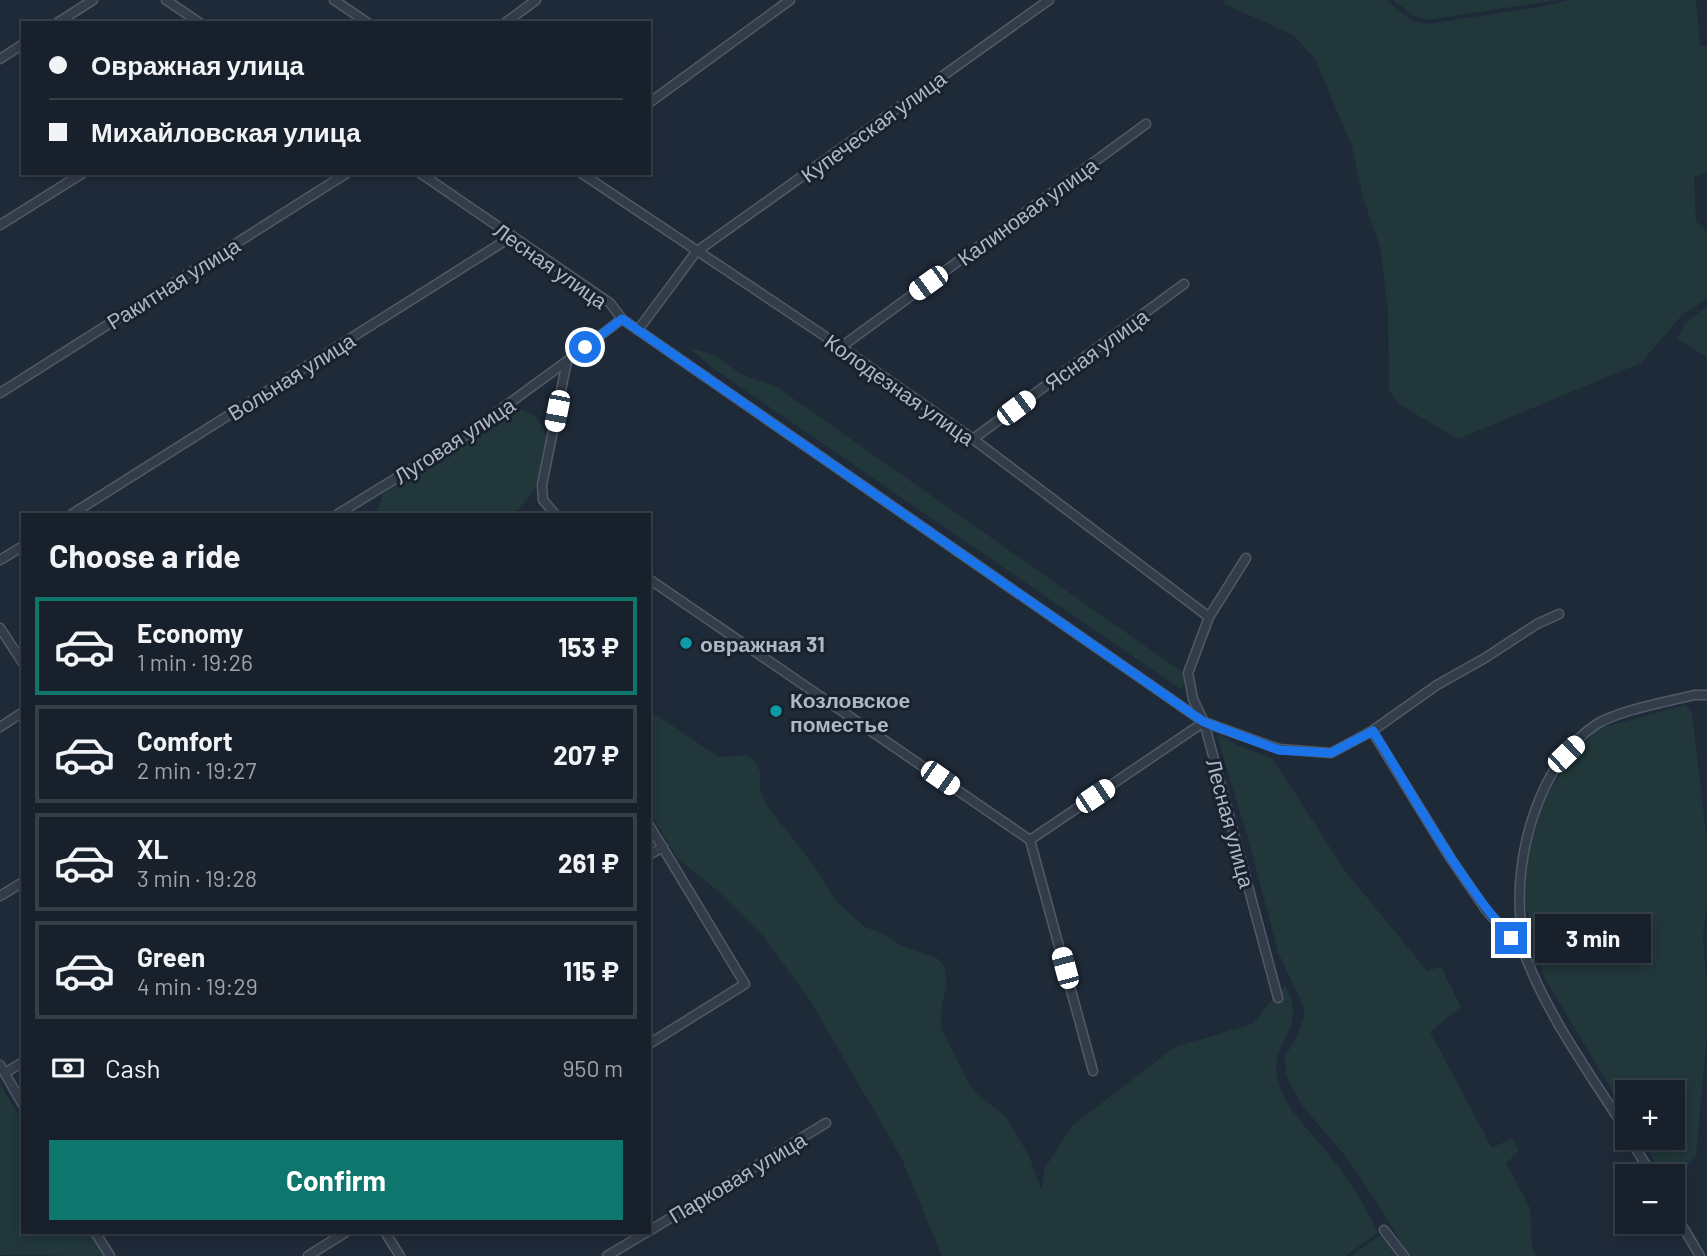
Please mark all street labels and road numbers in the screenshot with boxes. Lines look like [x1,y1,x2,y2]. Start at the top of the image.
street label: Купеческая улица [796,65,951,187]
street label: Калиновая улица [952,152,1102,270]
street label: Лесная улица [490,217,613,313]
street label: Ракитная улица [102,232,244,334]
street label: Ясная улица [1039,303,1153,395]
street label: Вольная улица [223,327,359,425]
street label: Колодезная улица [820,328,980,450]
street label: Луговая улица [389,391,519,488]
street label: Лесная улица [1202,756,1260,891]
street label: Парковая улица [664,1126,810,1228]

